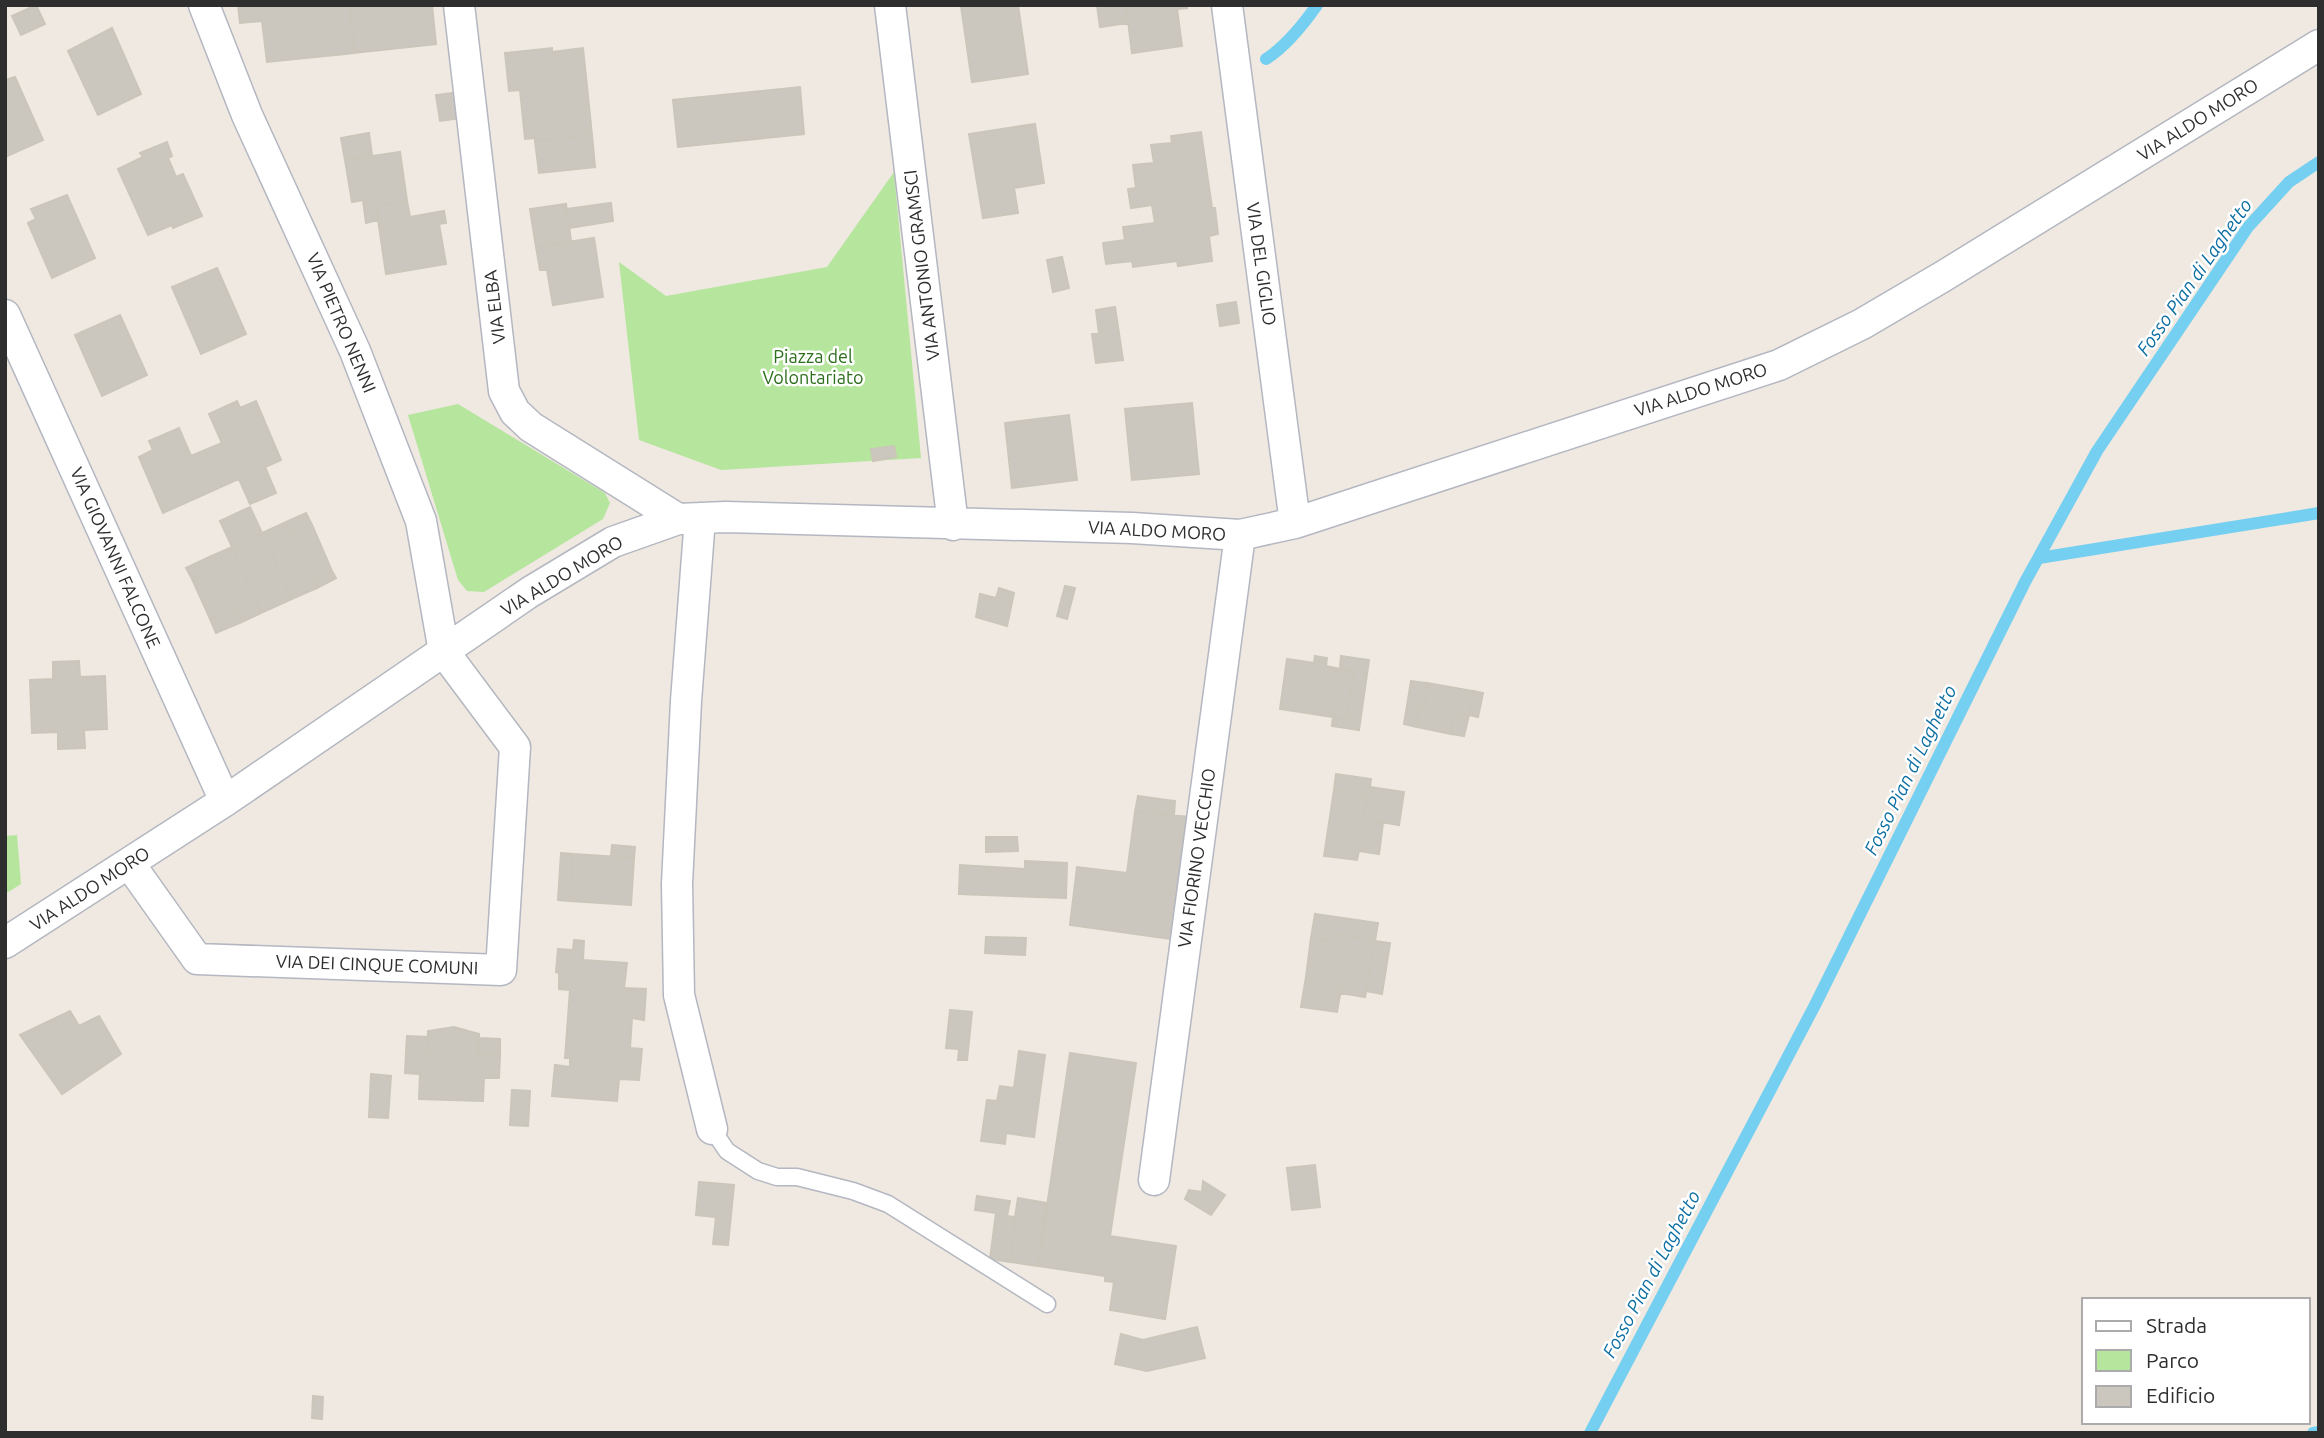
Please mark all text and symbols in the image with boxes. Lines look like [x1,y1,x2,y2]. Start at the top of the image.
street label: VIA ALDO MORO [2134,74,2261,164]
street label: VIA ANTONIO GRAMSCI [899,169,943,361]
water label: Fosso Pian di Laghetto [2132,195,2256,359]
street label: VIA DEL GIGLIO [1243,201,1281,327]
street label: VIA PIETRO NENNI [303,250,380,396]
street label: VIA ELBA [480,269,508,345]
park label: Piazza del Volontariato [762,346,864,387]
street label: VIA ALDO MORO [1632,358,1770,420]
street label: VIA GIOVANNI FALCONE [67,464,165,651]
street label: VIA ALDO MORO [1087,516,1227,544]
street label: VIA ALDO MORO [497,531,626,619]
water label: Fosso Pian di Laghetto [1859,682,1961,858]
street label: VIA FIORINO VECCHIO [1174,767,1219,949]
street label: VIA ALDO MORO [26,842,153,934]
street label: VIA DEI CINQUE COMUNI [275,950,479,979]
water label: Fosso Pian di Laghetto [1598,1187,1704,1361]
legend [2082,1298,2310,1424]
text: Strada [2146,1313,2207,1337]
text: Parco [2146,1348,2199,1372]
text: Edificio [2146,1383,2215,1407]

